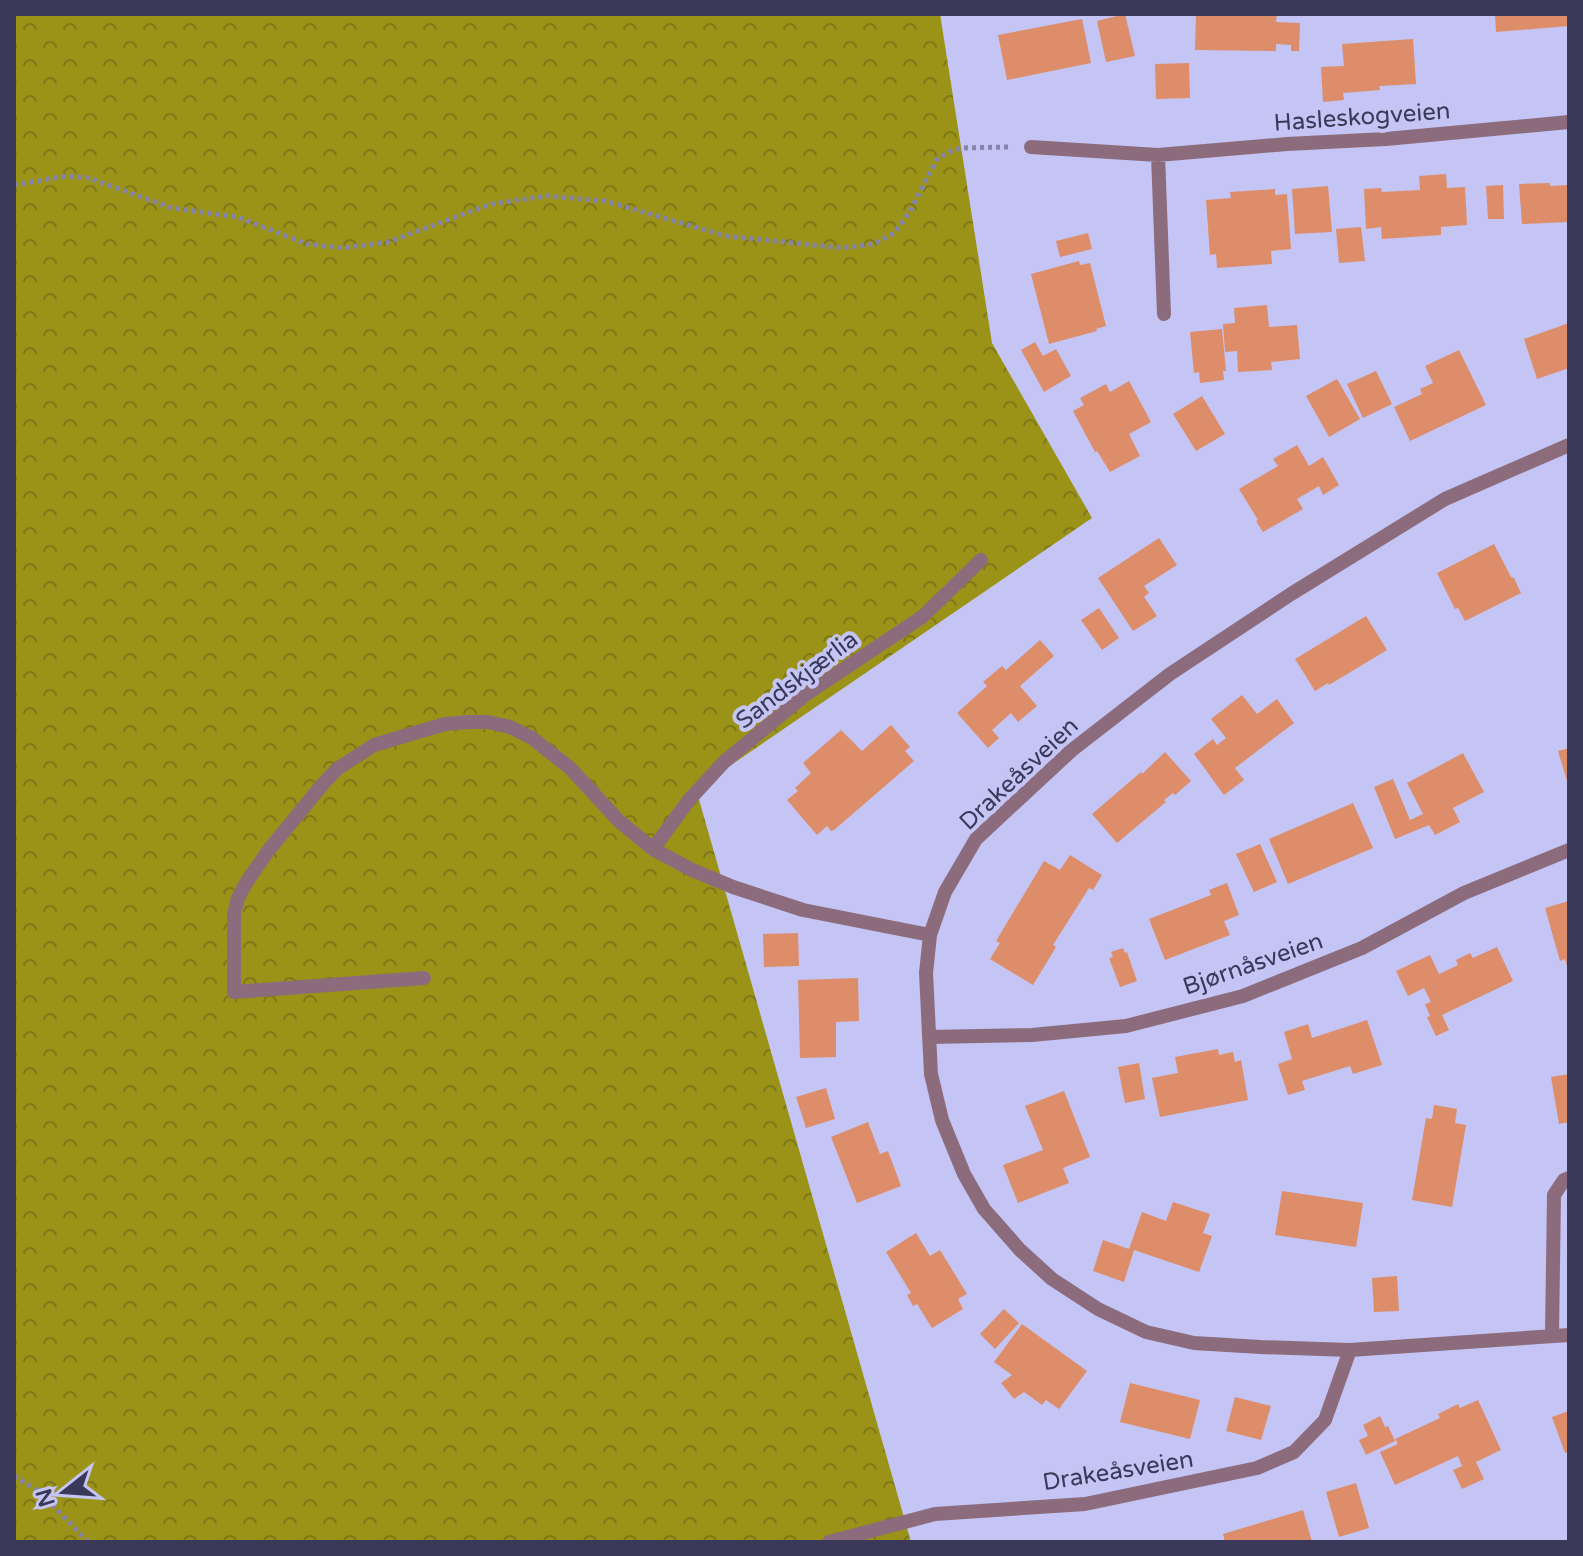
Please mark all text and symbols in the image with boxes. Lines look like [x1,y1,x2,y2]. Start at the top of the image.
street label: Hasleskogveien [1273,96,1451,138]
street label: Sandskjærlia [730,625,864,735]
street label: Drakeåsveien [953,712,1085,836]
street label: Bjørnåsveien [1179,926,1327,1002]
street label: Drakeåsveien [1041,1445,1195,1497]
north arrow [24,1452,104,1532]
text: N [31,1485,61,1510]

